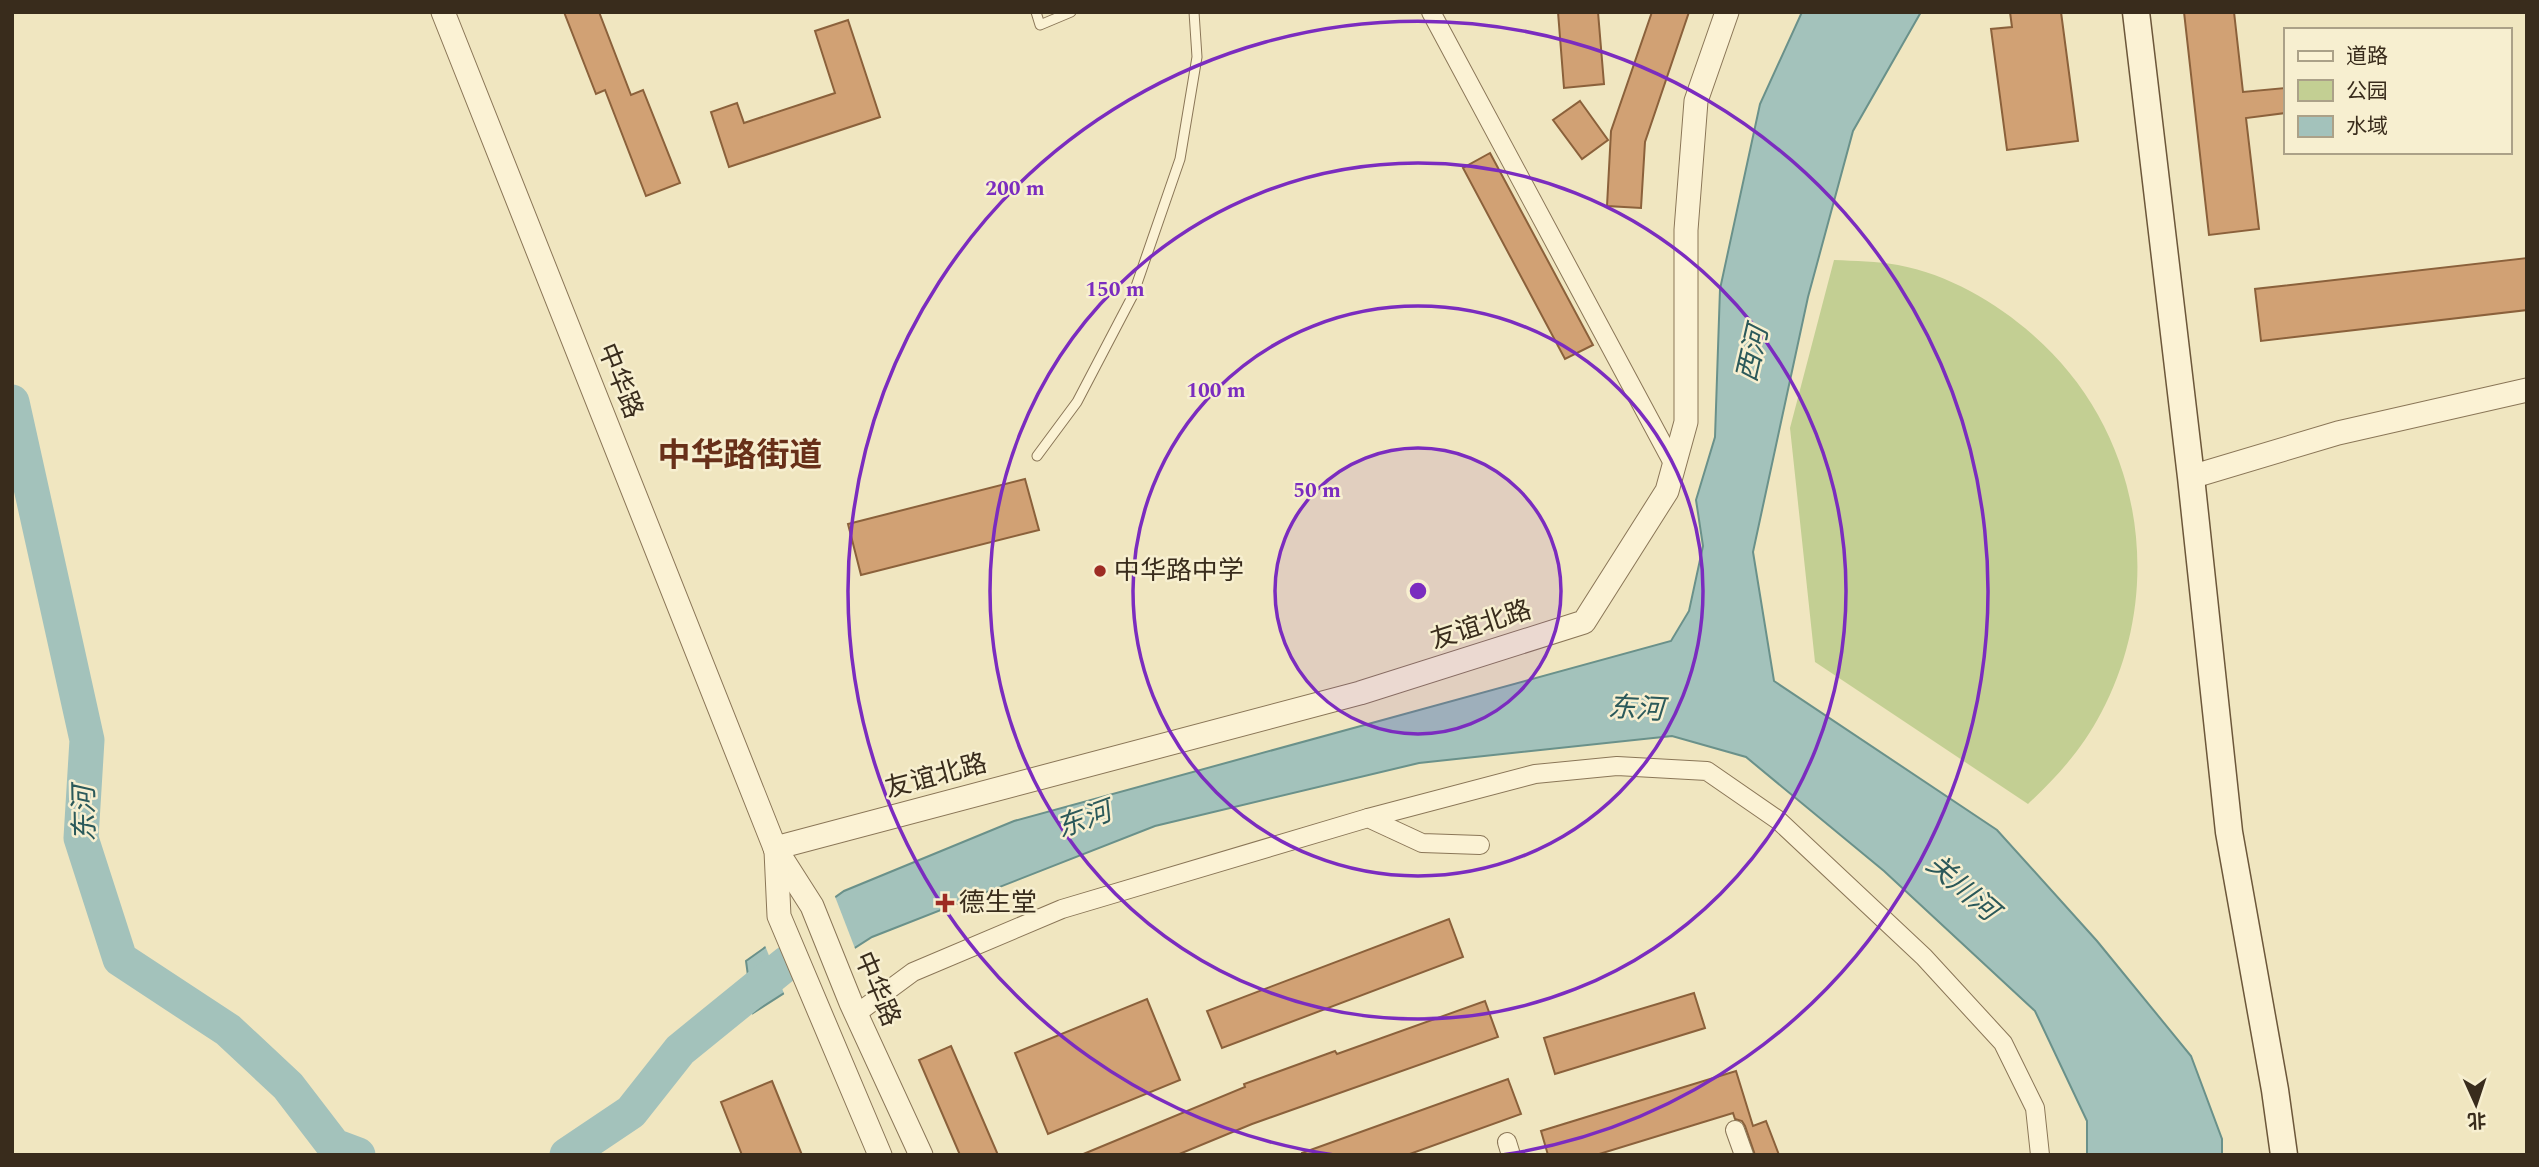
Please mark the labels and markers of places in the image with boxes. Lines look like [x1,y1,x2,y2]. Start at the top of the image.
place label: 中华路中学 [1114,551,1244,591]
marker: 中华路中学 [1092,563,1108,579]
centre of rings [1406,579,1430,603]
place label: 德生堂 [959,883,1037,923]
marker: 德生堂 [937,895,953,911]

